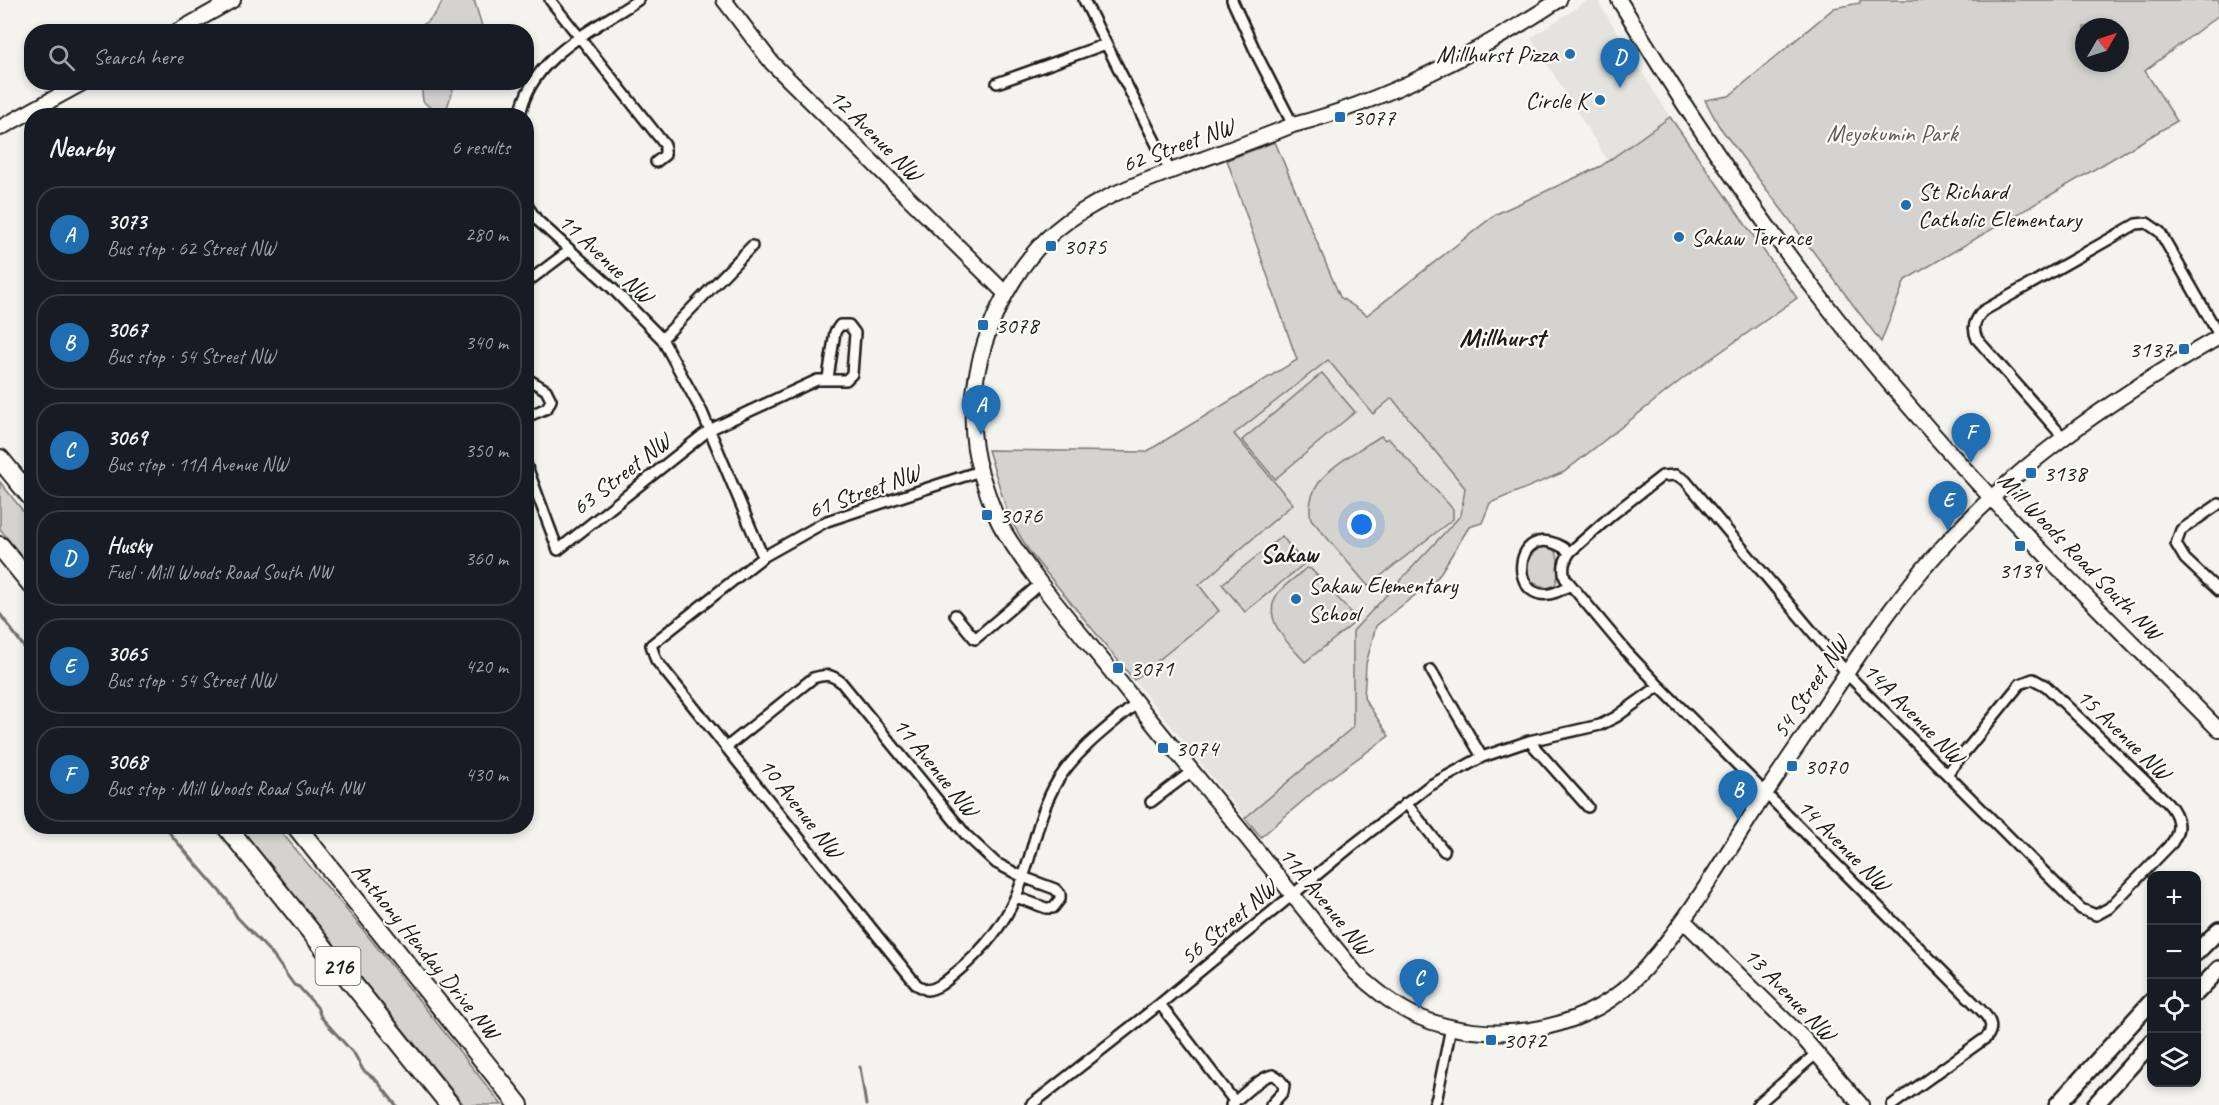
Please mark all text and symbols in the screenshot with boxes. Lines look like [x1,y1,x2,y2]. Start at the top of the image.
north arrow [2075,18,2129,72]
search box [24,24,534,90]
pin: D [1600,38,1640,88]
place label: Millhurst Pizza [1436,39,1559,69]
icon: search [45,41,78,74]
text: Search here [93,43,183,71]
marker: Millhurst Pizza [1563,47,1577,61]
street label: 12 Avenue NW [823,82,931,190]
place label: Circle K [1526,85,1593,115]
marker: Circle K [1593,93,1607,107]
place label: 3077 [1352,102,1396,132]
street label: 62 Street NW [1118,110,1241,179]
marker: 3077 [1333,110,1347,124]
park label: Meyokumin Park [1827,118,1960,148]
text: Nearby [48,131,113,164]
text: 6 results [451,135,510,160]
place label: St Richard Catholic Elementary [1918,176,2083,234]
marker: St Richard Catholic Elementary [1899,198,1913,212]
street label: 11 Avenue NW [552,206,662,312]
text: 3073 [107,208,147,236]
text: A [64,222,75,247]
text: 280 m [465,222,508,247]
place label: Sakaw Terrace [1691,222,1813,252]
marker: Sakaw Terrace [1672,230,1686,244]
place label: 3075 [1063,231,1107,261]
text: Bus stop · 62 Street NW [107,236,276,261]
marker: 3075 [1044,239,1058,253]
place label: 3078 [995,310,1040,340]
text: 3067 [107,316,147,344]
marker: 3078 [976,318,990,332]
district label: Millhurst [1459,320,1549,354]
text: B [64,330,75,355]
text: 340 m [465,330,508,355]
place label: 3137 [2129,334,2173,364]
marker: 3137 [2177,342,2191,356]
text: Bus stop · 54 Street NW [107,344,276,369]
pin: A [962,386,1000,435]
pin: F [1952,414,1990,463]
text: 3069 [107,424,147,452]
street label: 63 Street NW [566,424,679,522]
text: C [65,438,74,463]
text: 350 m [465,438,508,463]
text: Bus stop · 11A Avenue NW [107,452,288,477]
street label: 61 Street NW [804,456,927,525]
place label: 3138 [2043,458,2088,488]
street label: Mill Woods Road South NW [1992,465,2170,649]
marker: 3138 [2024,466,2038,480]
pin: E [1928,482,1968,531]
place label: 3076 [999,500,1043,530]
marker: 3076 [980,508,994,522]
your location [1347,510,1376,539]
text: Husky [107,532,151,560]
district label: Sakaw [1260,537,1321,570]
marker: 3139 [2013,539,2027,553]
text: D [64,546,75,571]
text: 360 m [465,546,508,571]
place label: 3139 [1998,555,2044,585]
text: Fuel · Mill Woods Road South NW [107,560,332,585]
place label: Sakaw Elementary School [1308,570,1459,628]
marker: Sakaw Elementary School [1289,592,1303,606]
street label: 54 Street NW [1765,628,1857,744]
text: 3065 [107,640,147,668]
place label: 3071 [1130,653,1174,683]
text: E [64,654,75,679]
text: 420 m [465,654,508,679]
street label: 14A Avenue NW [1857,656,1973,772]
marker: 3071 [1111,661,1125,675]
text: Bus stop · 54 Street NW [107,668,276,693]
street label: 15 Avenue NW [2070,682,2180,788]
street label: 11 Avenue NW [887,711,987,825]
place label: 3074 [1175,733,1220,763]
marker: 3074 [1156,741,1170,755]
text: 3068 [107,748,147,776]
street label: 10 Avenue NW [752,751,851,867]
place label: 3070 [1804,751,1849,781]
marker: 3070 [1785,759,1799,773]
text: F [65,762,74,787]
text: 430 m [465,762,508,787]
pin: B [1718,770,1758,820]
text: Bus stop · Mill Woods Road South NW [107,776,364,801]
street label: 14 Avenue NW [1791,792,1899,900]
street label: 11A Avenue NW [1273,840,1381,964]
street label: Anthony Henday Drive NW [345,856,508,1048]
street label: 56 Street NW [1173,871,1285,971]
map controls [2147,871,2201,1087]
button: + [2147,871,2201,925]
button: − [2147,925,2201,979]
street label: 13 Avenue NW [1738,940,1844,1050]
road number: 216 [316,947,360,985]
pin: C [1400,960,1438,1009]
button: locate [2147,979,2201,1033]
place label: 3072 [1503,1025,1548,1055]
marker: 3072 [1484,1033,1498,1047]
button: layers [2147,1033,2201,1087]

